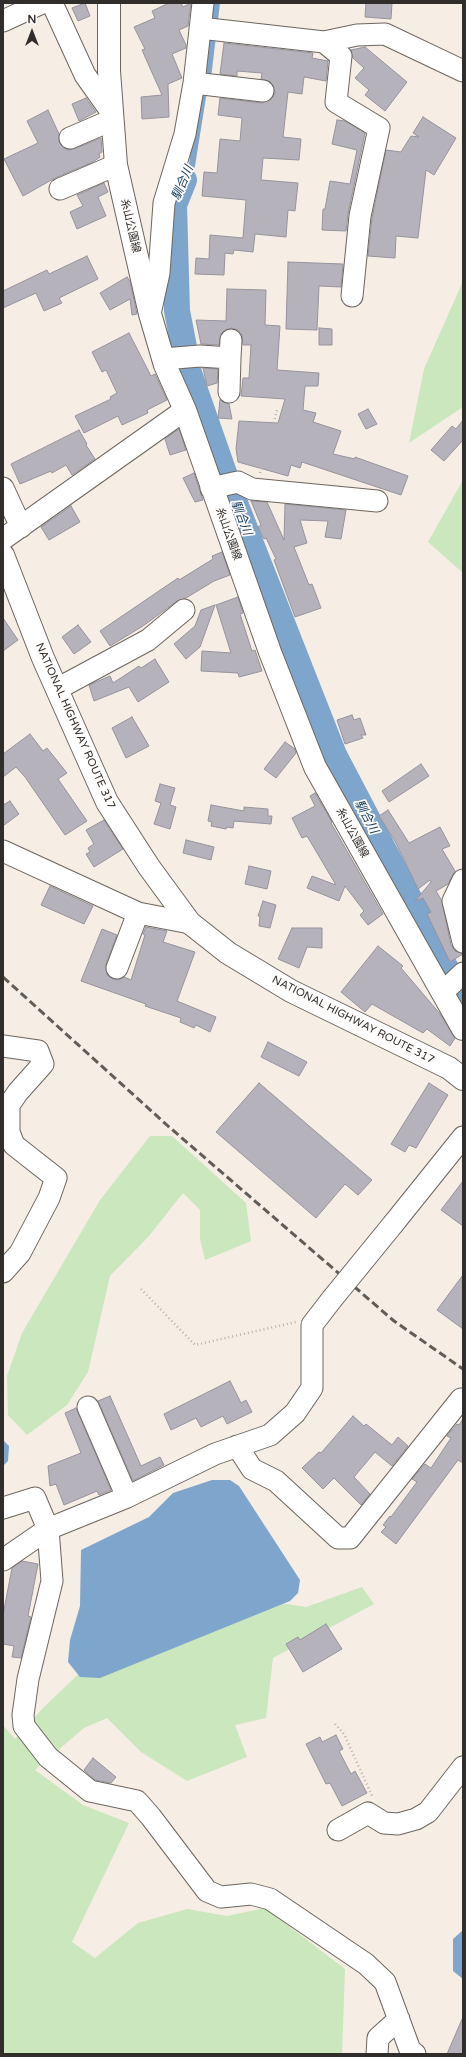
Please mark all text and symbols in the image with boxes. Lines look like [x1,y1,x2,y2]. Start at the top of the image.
north arrow [12,12,52,52]
text: N [28,13,36,26]
water label: 馴合川 [169,164,197,202]
street label: 糸山公園線 [117,198,143,254]
water label: 馴合川 [228,499,254,537]
street label: 糸山公園線 [212,506,244,562]
street label: NATIONAL HIGHWAY ROUTE 317 [32,641,118,811]
water label: 馴合川 [351,798,381,836]
street label: 糸山公園線 [333,806,371,860]
street label: NATIONAL HIGHWAY ROUTE 317 [270,973,436,1067]

